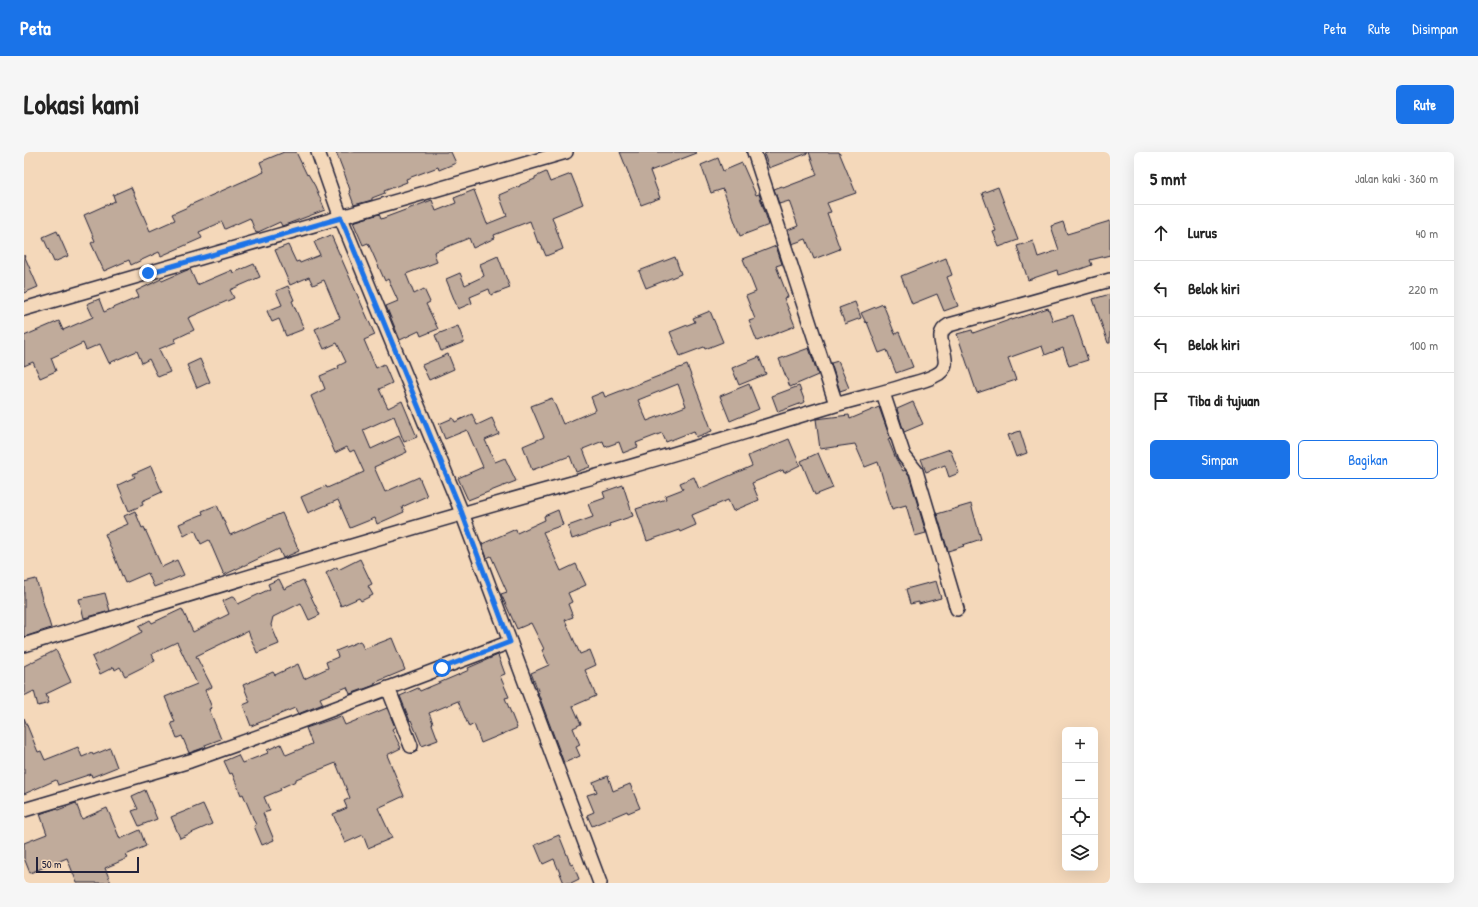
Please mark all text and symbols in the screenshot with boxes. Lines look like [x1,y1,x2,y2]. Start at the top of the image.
text: Peta [20,15,51,41]
text: Peta [1323,19,1346,38]
text: Rute [1368,19,1390,38]
text: Disimpan [1412,19,1458,38]
text: Lokasi kami [24,85,140,123]
button: Rute [1396,85,1454,124]
text: 5 mnt [1150,167,1186,190]
text: Jalan kaki · 360 m [1355,169,1438,187]
icon: ahead [1150,222,1172,244]
text: Lurus [1188,222,1217,243]
text: 40 m [1415,224,1438,242]
route end [139,264,157,282]
icon: left [1150,278,1172,300]
text: Belok kiri [1188,278,1240,299]
text: 220 m [1408,280,1438,298]
icon: left [1150,334,1172,356]
text: Belok kiri [1188,334,1240,355]
text: 100 m [1410,336,1438,354]
icon: arrive [1150,390,1172,412]
text: Tiba di tujuan [1188,390,1260,411]
button: Simpan [1150,440,1290,479]
button: Bagikan [1298,440,1438,479]
route start [433,659,451,677]
map controls [1062,727,1098,871]
button: + [1062,727,1098,763]
button: − [1062,763,1098,799]
button: locate [1062,799,1098,835]
button: layers [1062,835,1098,871]
scale bar [36,855,139,874]
text: 50 m [42,857,62,871]

